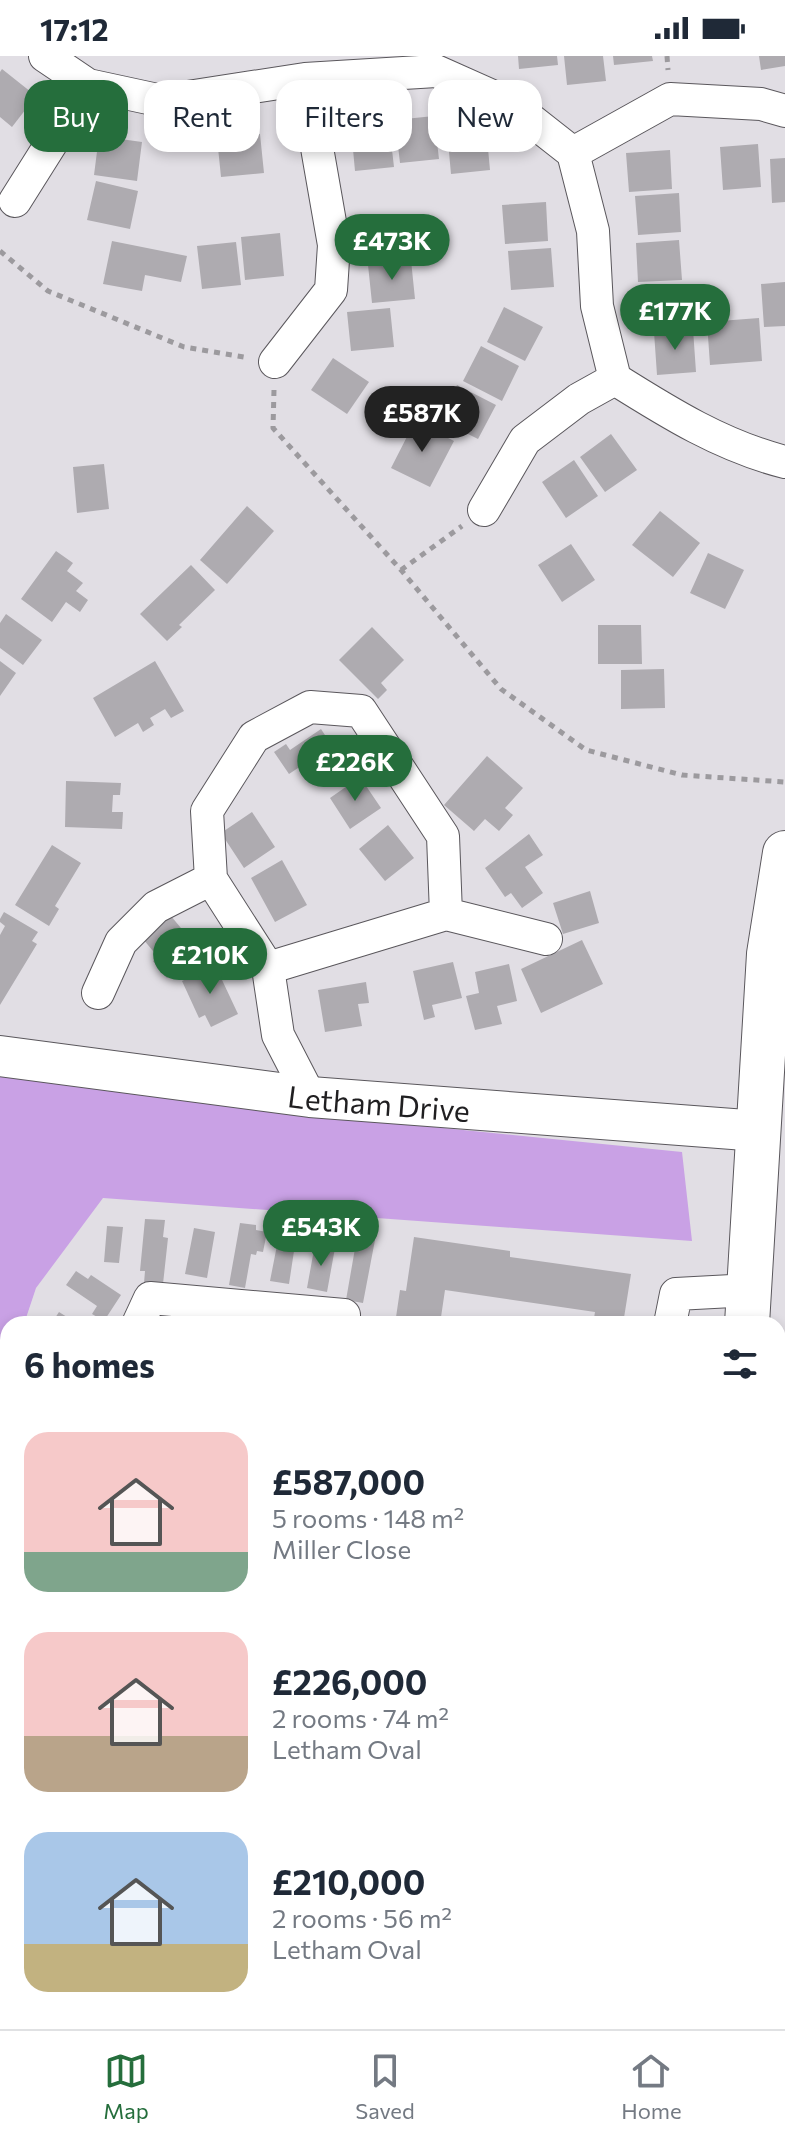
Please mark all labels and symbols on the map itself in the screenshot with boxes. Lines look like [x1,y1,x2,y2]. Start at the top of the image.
pin: £473K [336,214,448,282]
pin: £177K [619,284,731,352]
pin: £587K [366,386,478,454]
pin: £226K [299,735,411,803]
pin: £210K [154,928,266,996]
street label: Letham Drive [286,1076,471,1128]
pin: £543K [265,1200,377,1268]

